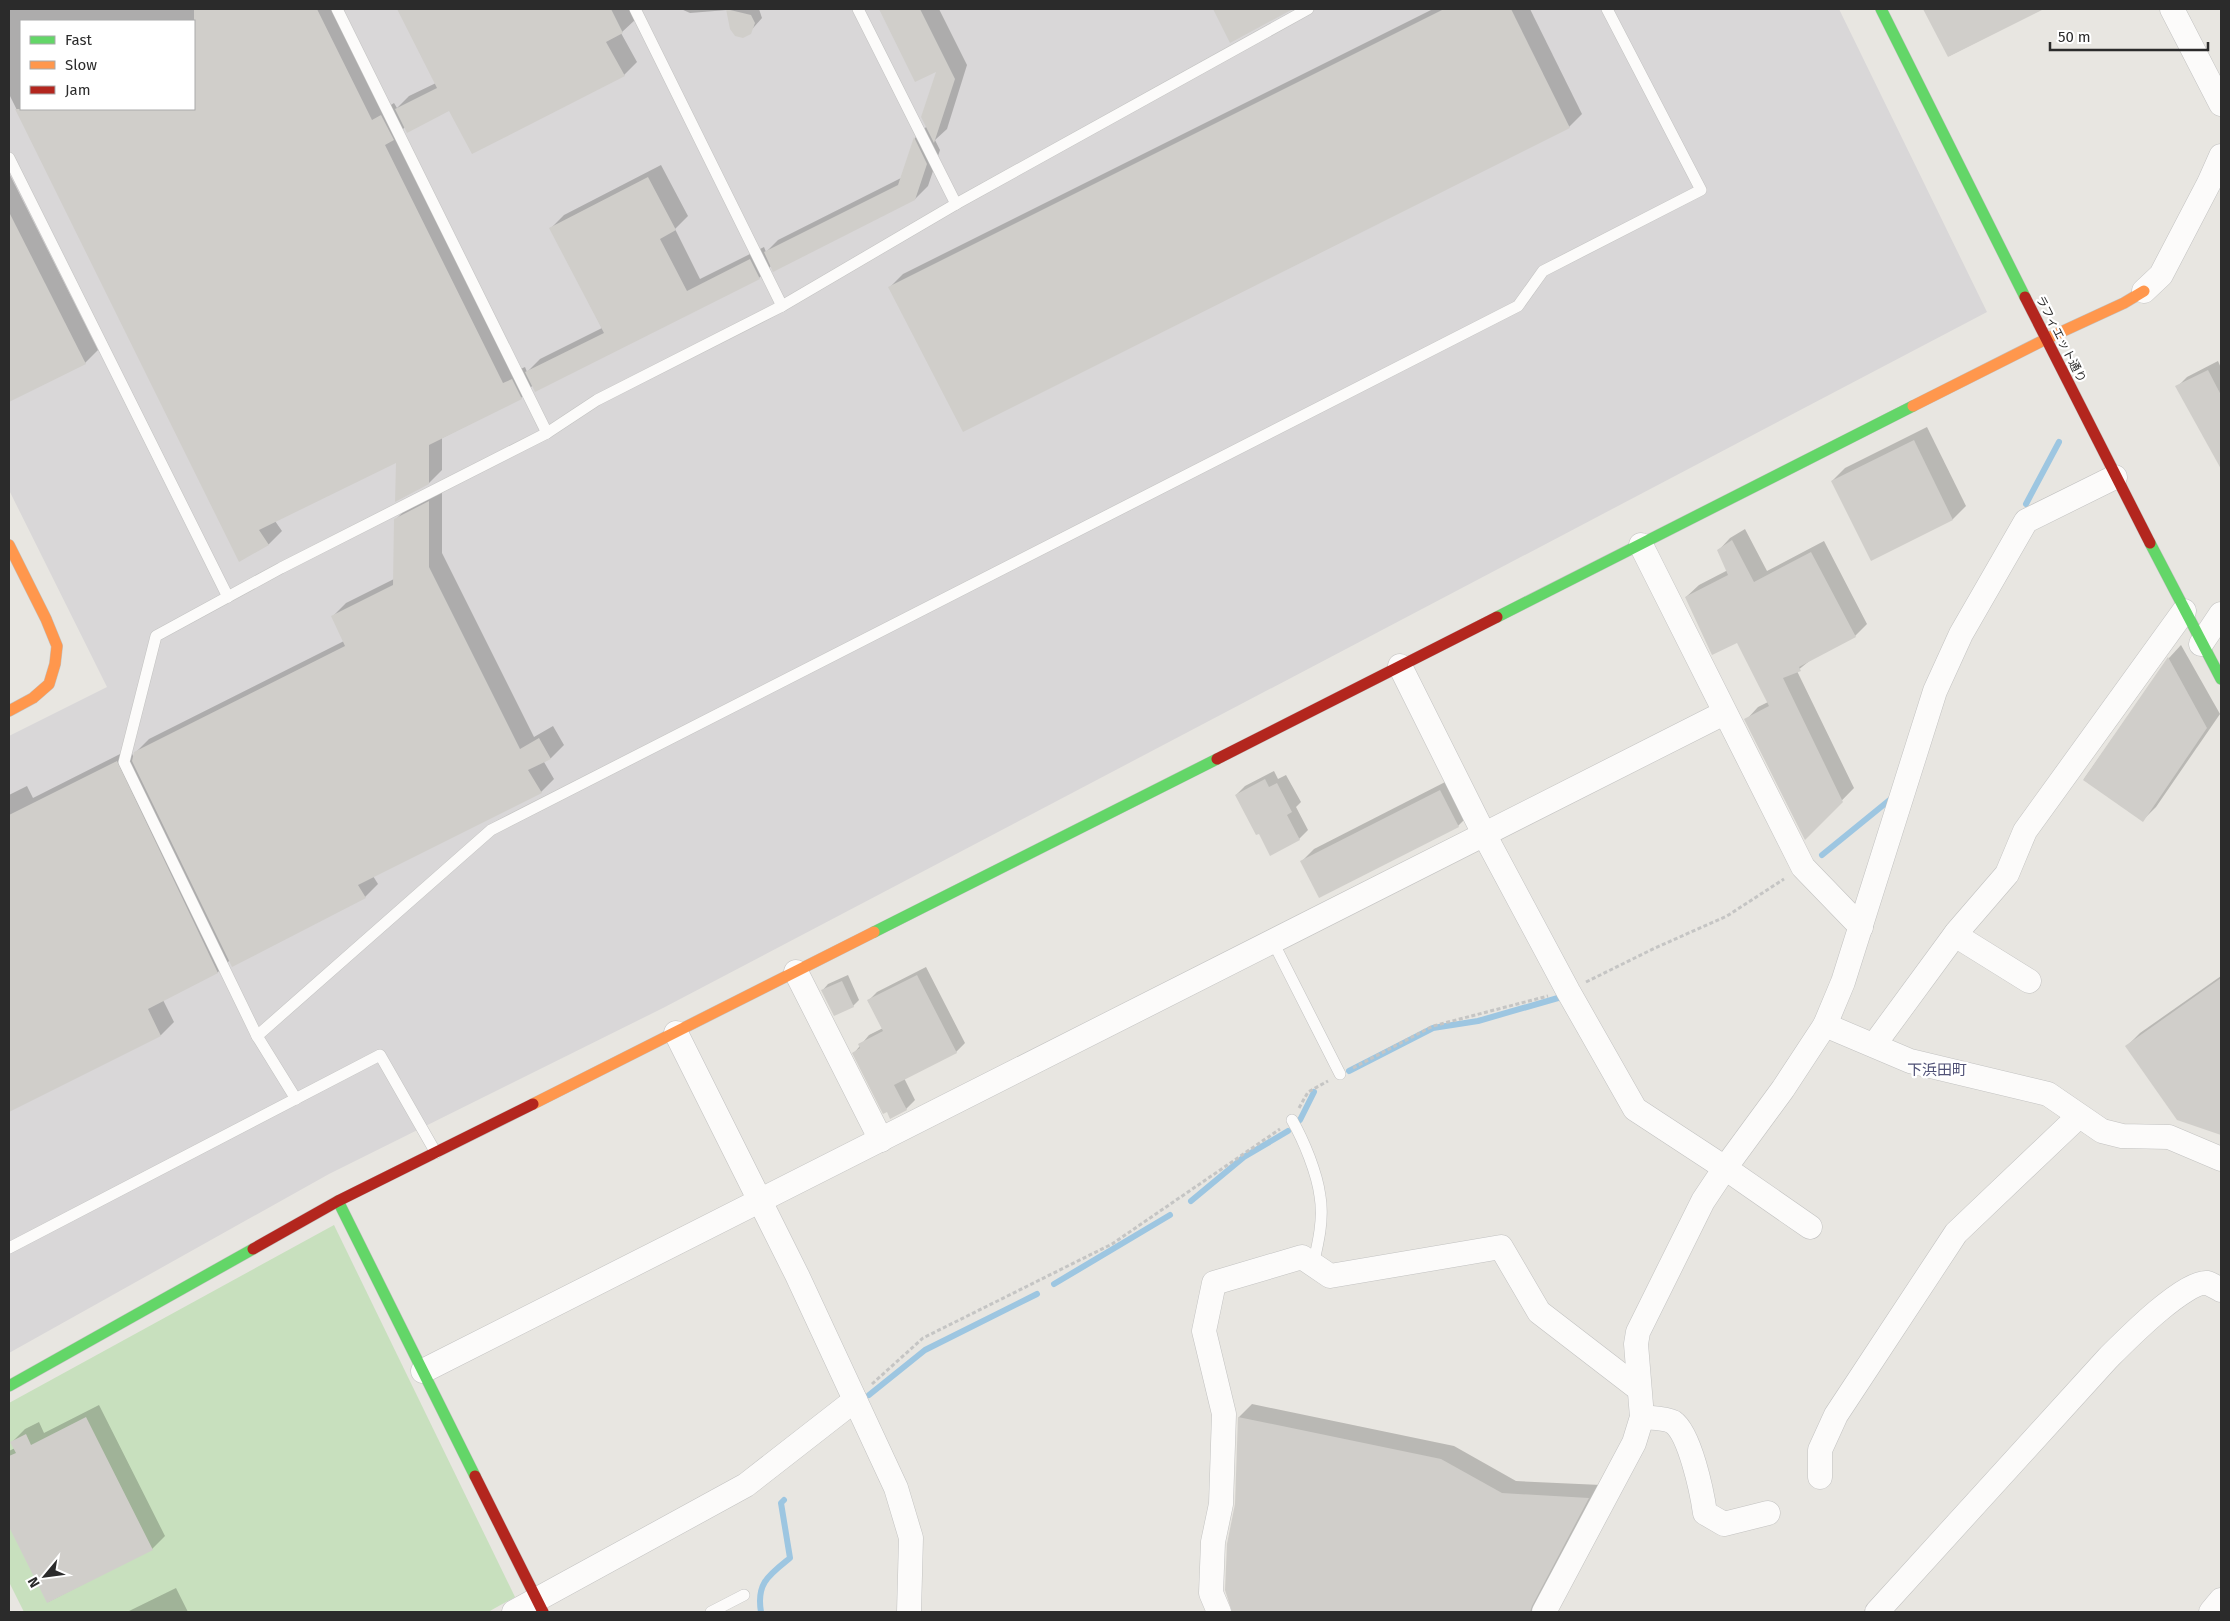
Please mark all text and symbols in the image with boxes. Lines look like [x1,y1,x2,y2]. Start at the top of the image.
legend [20,20,195,110]
scale bar [2050,20,2208,52]
text: 50 m [2058,28,2091,46]
text: Fast [65,31,92,49]
text: Slow [65,56,97,74]
text: Jam [65,81,91,99]
street label: ラフィエット通り [2033,293,2089,385]
district label: 下浜田町 [1907,1061,1967,1079]
north arrow [20,1551,70,1601]
text: N [24,1574,44,1590]

